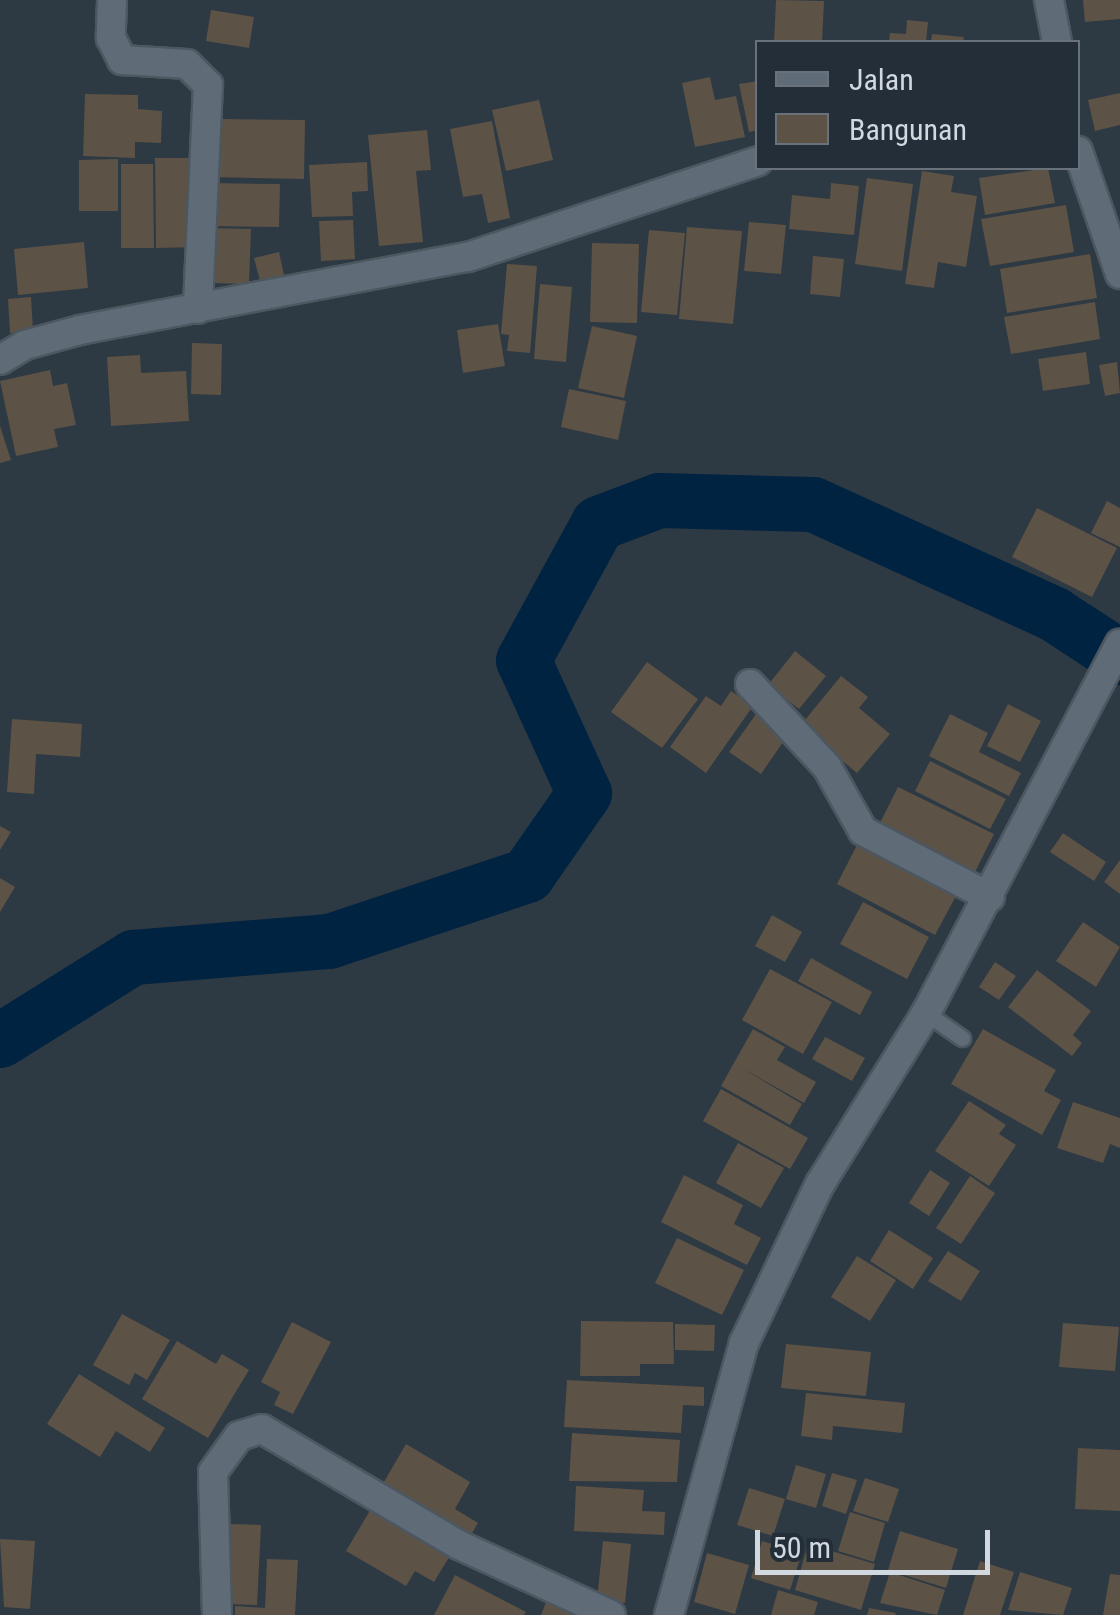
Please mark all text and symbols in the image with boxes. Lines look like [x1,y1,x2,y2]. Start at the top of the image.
legend [755,40,1080,170]
text: Jalan [849,62,914,97]
text: Bangunan [849,112,967,147]
scale bar [760,1510,995,1572]
text: 50 m [772,1530,831,1565]

